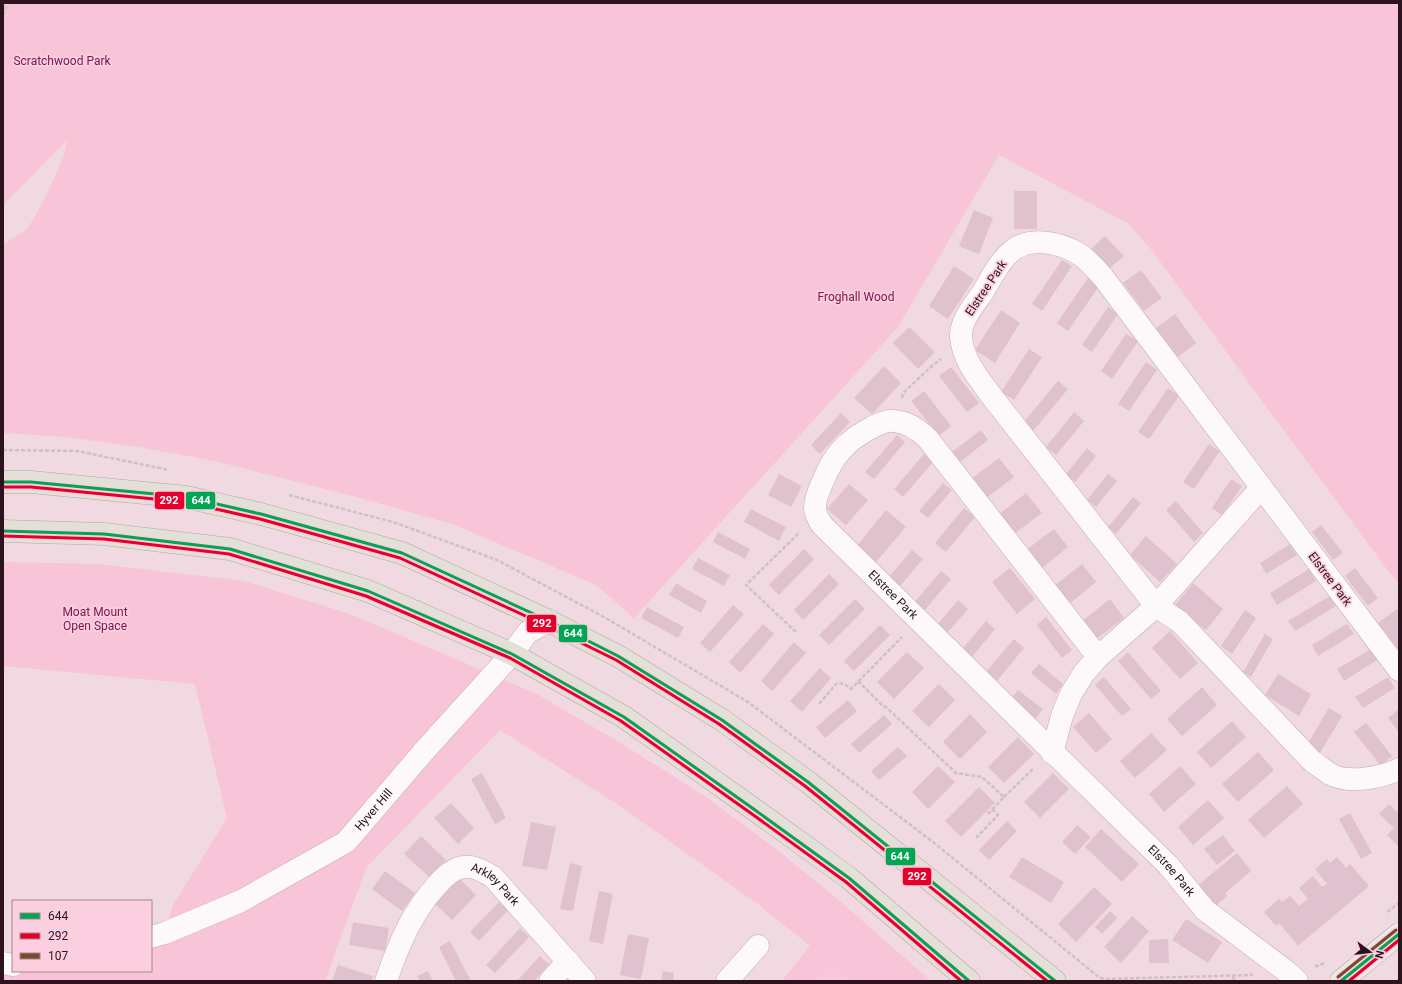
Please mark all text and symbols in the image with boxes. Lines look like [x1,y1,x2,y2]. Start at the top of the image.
park label: Scratchwood Park [13,54,112,68]
street label: Elstree Park [962,257,1010,318]
park label: Froghall Wood [818,290,894,304]
line badge: 292 [154,491,185,510]
line badge: 644 [185,491,216,510]
text: 292 [160,494,178,507]
text: 644 [192,494,211,507]
street label: Elstree Park [1305,549,1355,609]
street label: Elstree Park [865,568,921,623]
park label: Moat Mount Open Space [62,605,128,633]
line badge: 292 [526,614,557,633]
text: 292 [533,617,551,630]
line badge: 644 [558,624,588,643]
text: 644 [564,627,583,640]
street label: Hyver Hill [352,786,396,834]
street label: Elstree Park [1145,842,1198,900]
line badge: 644 [885,847,916,866]
text: 644 [891,850,910,863]
street label: Arkley Park [469,860,523,909]
line badge: 292 [902,867,932,886]
text: 292 [908,870,926,883]
legend [12,900,152,972]
text: 644 [48,909,68,923]
text: 292 [48,929,68,943]
north arrow [1350,932,1390,972]
text: 107 [48,949,68,963]
text: N [1372,949,1386,960]

